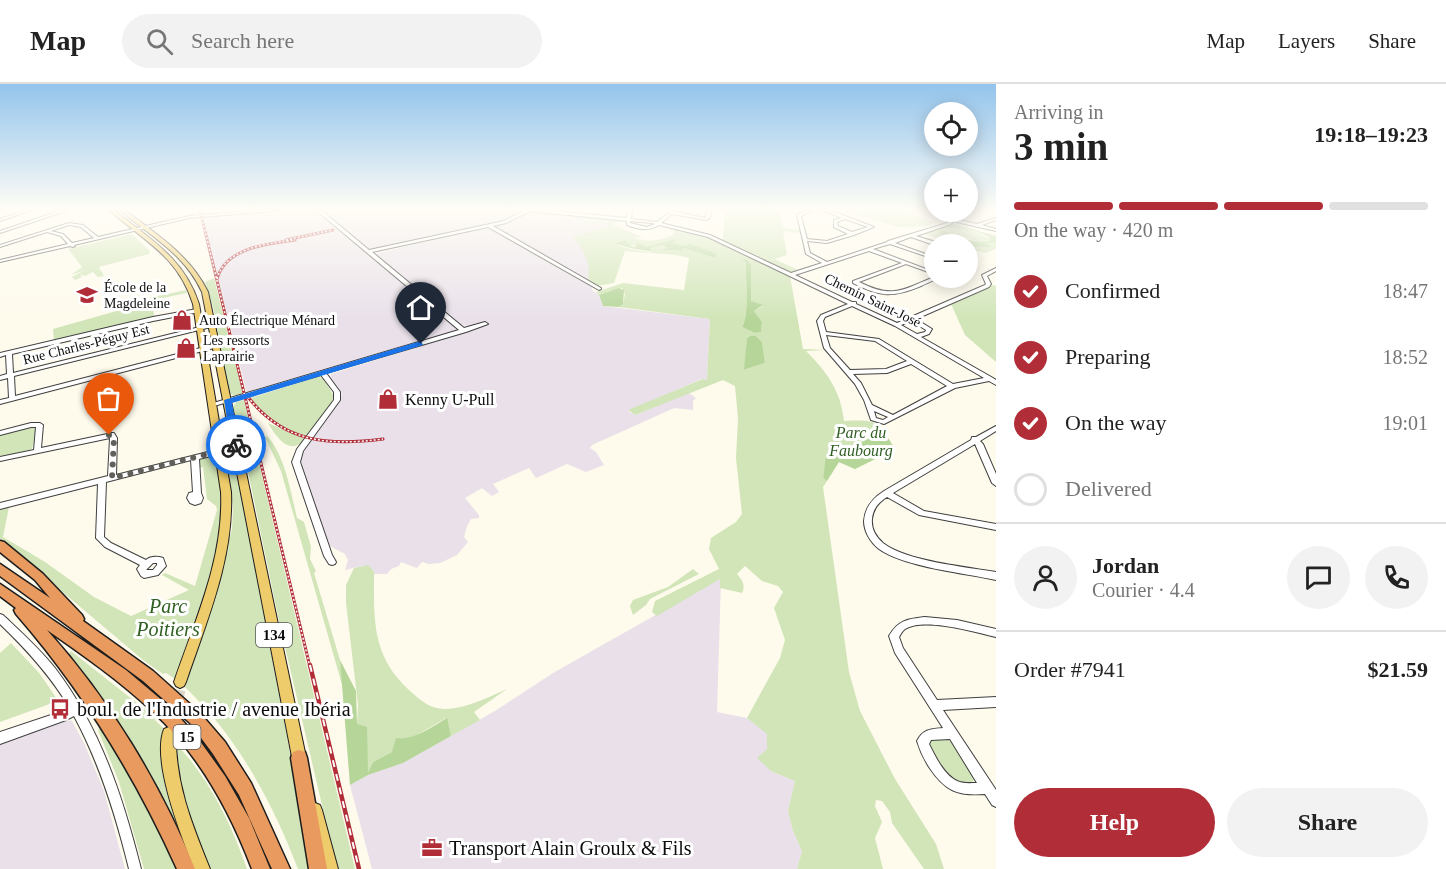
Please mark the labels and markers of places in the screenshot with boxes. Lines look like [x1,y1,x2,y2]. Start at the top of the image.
place label: École de la Magdeleine [104,279,170,311]
pin [395,282,446,344]
school or university icon: École de la Magdeleine [75,283,99,307]
shop icon: Auto Électrique Ménard [170,308,194,332]
place label: Auto Électrique Ménard [199,312,335,328]
place label: Les ressorts Laprairie [203,333,270,364]
shop icon: Les ressorts Laprairie [174,336,198,360]
pin [83,373,134,435]
shop icon: Kenny U-Pull [376,387,400,411]
place label: Kenny U-Pull [405,391,495,409]
bus stop icon: boul. de l'Industrie / avenue Ibéria [48,697,72,721]
place label: boul. de l'Industrie / avenue Ibéria [77,698,351,720]
office icon: Transport Alain Groulx & Fils [420,836,444,860]
place label: Transport Alain Groulx & Fils [449,837,692,860]

